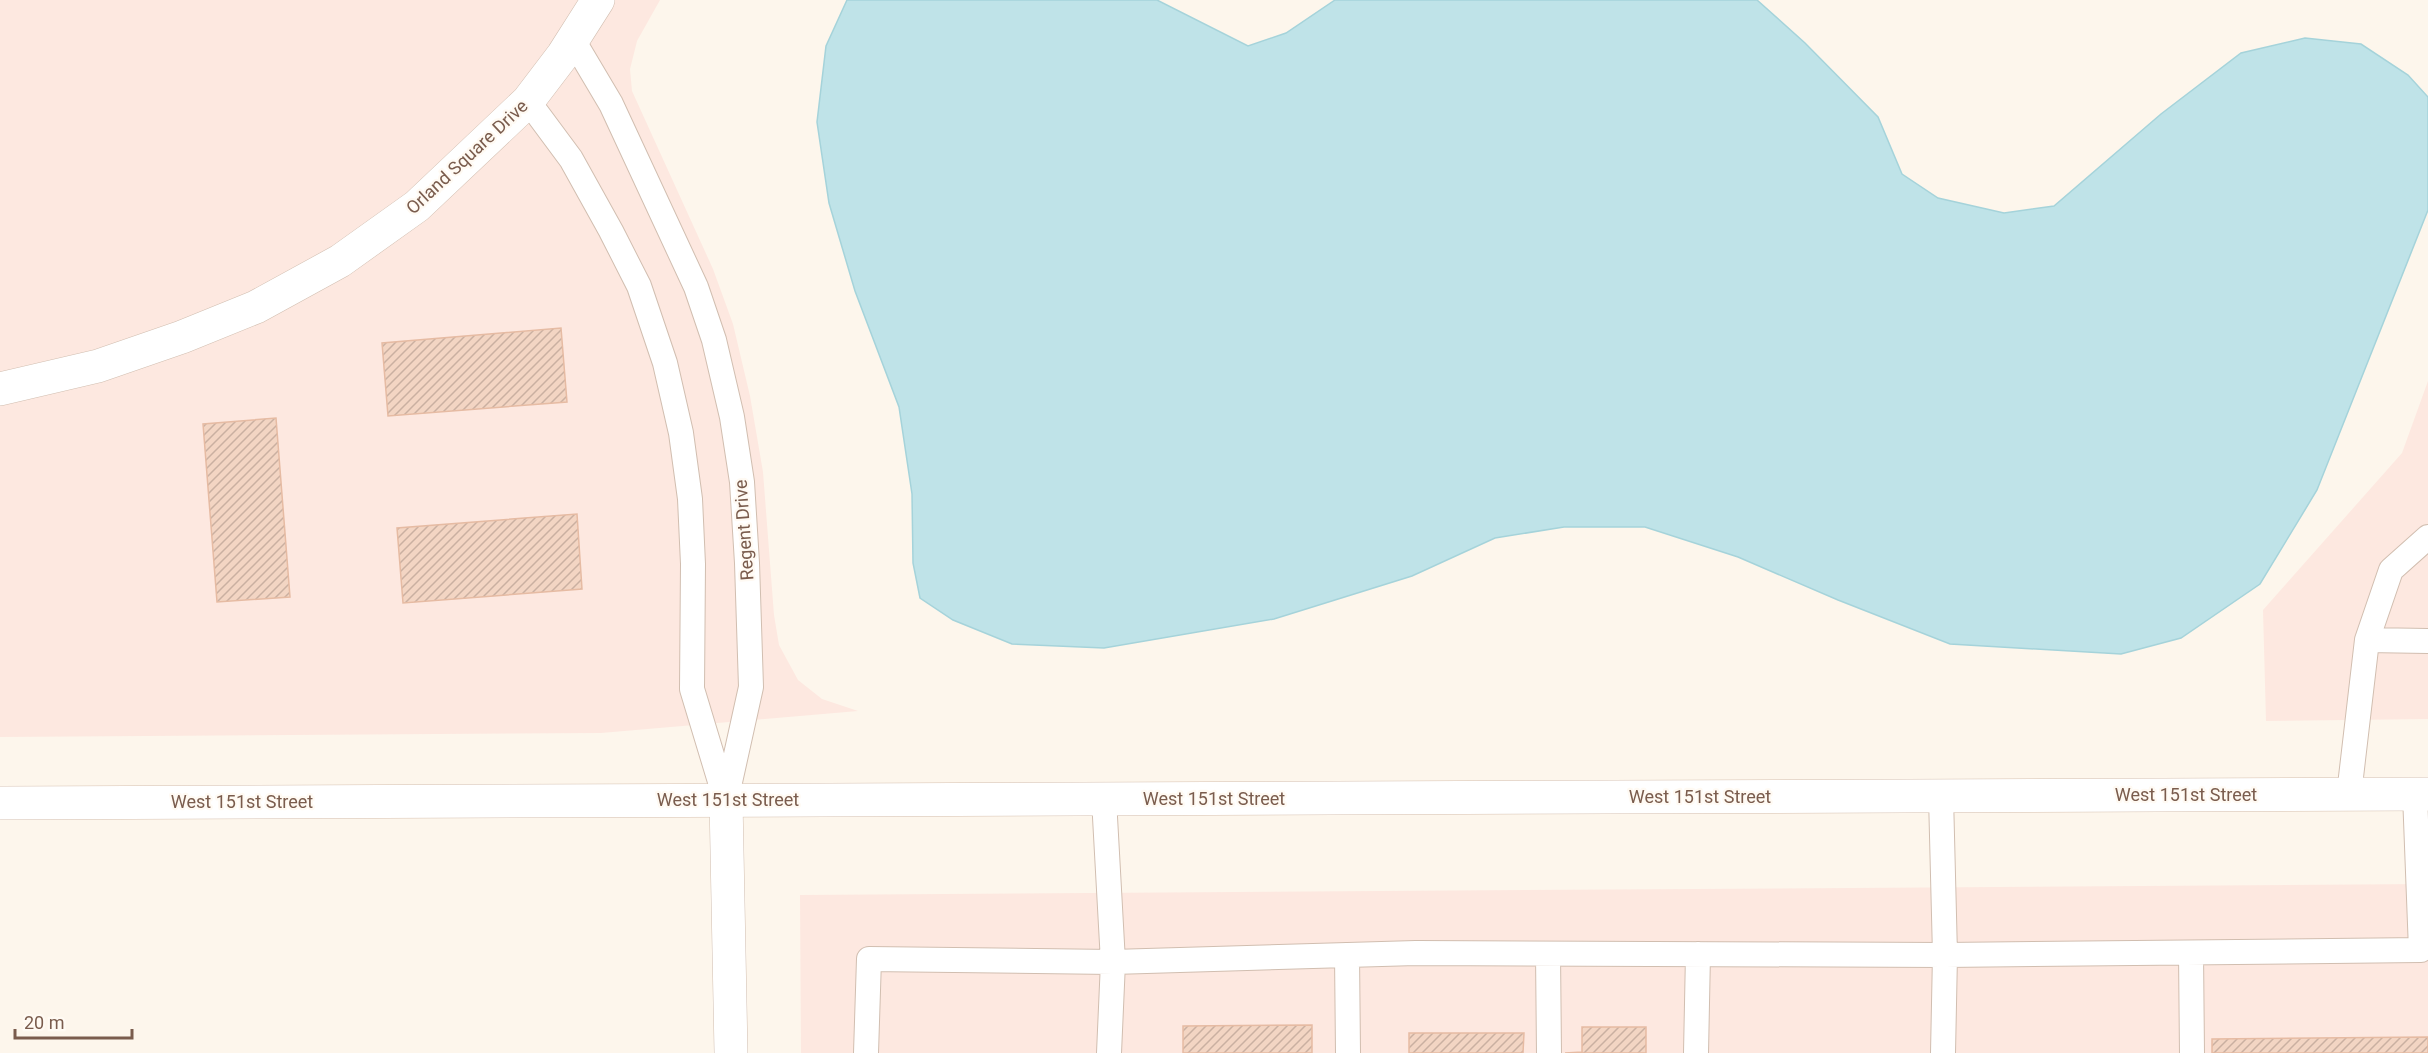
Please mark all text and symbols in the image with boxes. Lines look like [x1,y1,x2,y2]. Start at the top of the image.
street label: Orland Square Drive [402,95,532,218]
street label: Regent Drive [730,479,757,581]
street label: West 151st Street [2115,784,2257,805]
street label: West 151st Street [1629,786,1771,807]
street label: West 151st Street [1143,788,1285,809]
street label: West 151st Street [657,789,799,810]
street label: West 151st Street [171,791,313,812]
scale bar [15,1002,132,1040]
text: 20 m [24,1012,64,1033]

